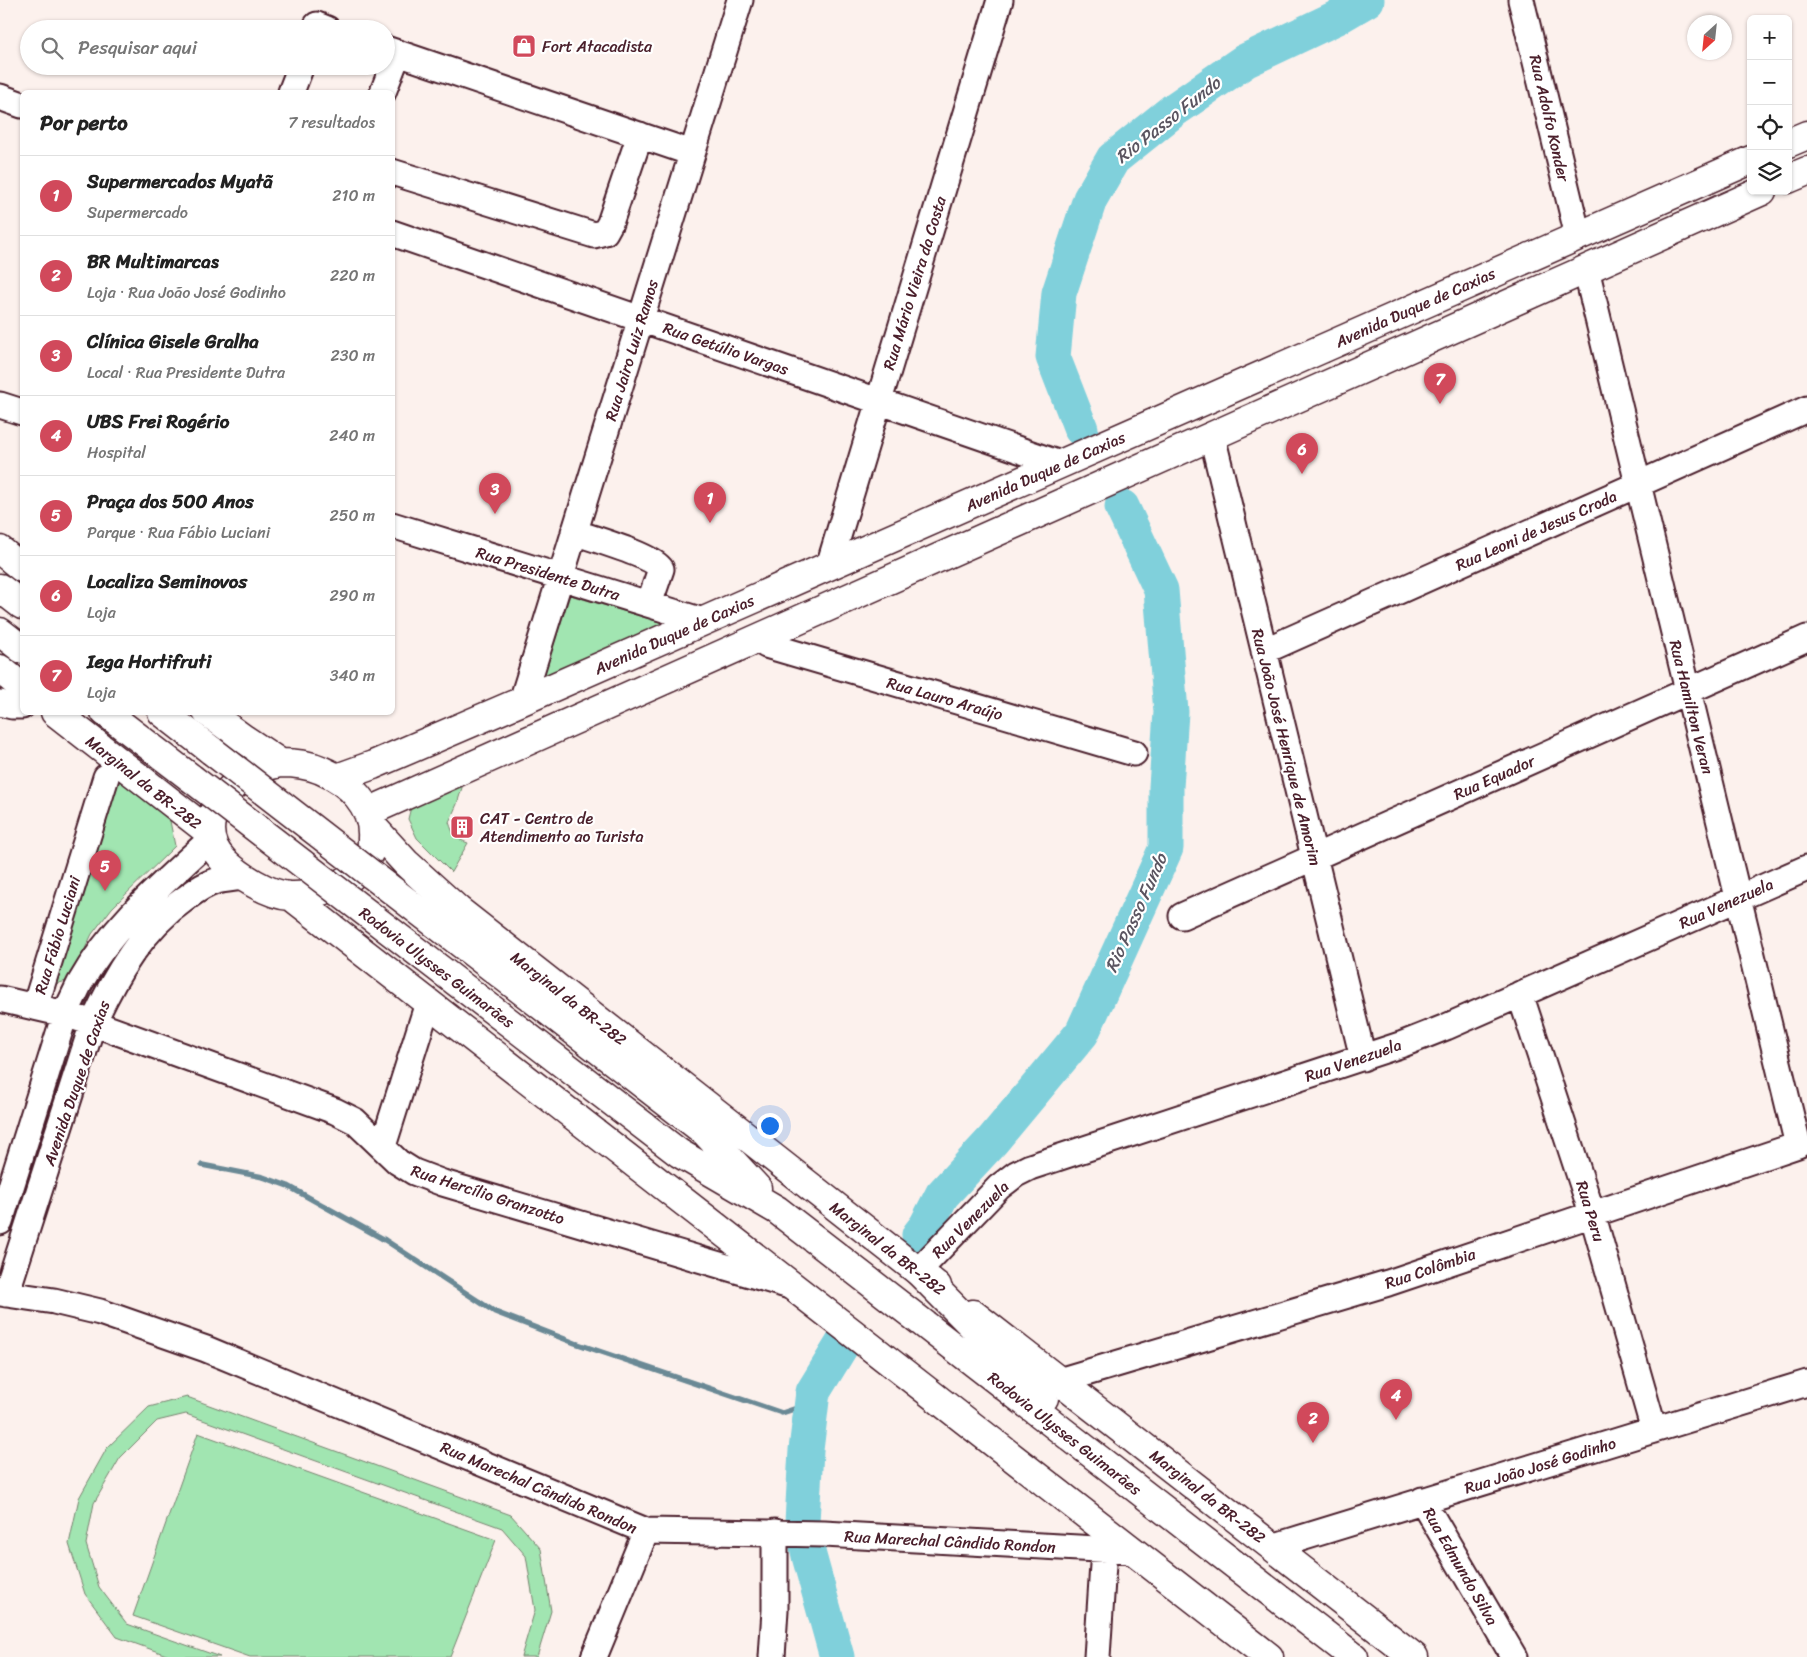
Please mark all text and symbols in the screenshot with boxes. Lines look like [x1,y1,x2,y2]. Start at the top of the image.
north arrow [1687,15,1732,60]
map controls [1747,15,1792,195]
button: + [1747,15,1792,60]
search box [20,20,395,75]
text: Pesquisar aqui [78,31,197,64]
place label: Fort Atacadista [542,32,653,61]
shop icon: Fort Atacadista [511,33,537,59]
icon: search [38,34,66,62]
street label: Rua Adolfo Konder [1521,52,1579,186]
button: − [1747,60,1792,105]
water label: Rio Passo Fundo [1108,68,1229,172]
text: Por perto [40,104,128,142]
button: locate [1747,105,1792,150]
text: 7 resultados [288,108,375,137]
button: layers [1747,150,1792,195]
text: Supermercados Myatã [87,165,273,198]
text: 1 [53,181,59,210]
text: 210 m [332,181,375,210]
street label: Rua Mário Vieira da Costa [874,192,955,374]
text: Supermercado [87,198,188,227]
text: BR Multimarcas [87,245,219,278]
street label: Avenida Duque de Caxias [1329,259,1501,356]
text: 2 [51,261,61,290]
text: 220 m [330,261,375,290]
street label: Rua Jairo Luiz Ramos [596,275,667,425]
text: Loja · Rua João José Godinho [87,278,286,307]
street label: Rua Getúlio Vargas [659,313,793,384]
text: Clínica Gisele Gralha [87,325,259,358]
text: 3 [52,341,60,370]
text: 230 m [330,341,375,370]
text: Local · Rua Presidente Dutra [87,358,285,387]
pin: 7 [1424,363,1456,404]
text: UBS Frei Rogério [87,405,230,438]
text: 4 [51,421,61,450]
text: 240 m [329,421,375,450]
street label: Avenida Duque de Caxias [959,423,1131,520]
pin: 6 [1286,433,1318,474]
text: Hospital [87,438,146,467]
pin: 3 [479,473,511,514]
pin: 1 [694,482,726,523]
street label: Rua Leoni de Jesus Croda [1451,482,1622,579]
text: Praça dos 500 Anos [87,485,254,518]
text: 5 [51,501,61,530]
text: 250 m [329,501,375,530]
text: Parque · Rua Fábio Luciani [87,518,270,547]
street label: Rua Presidente Dutra [472,538,624,609]
text: Localiza Seminovos [87,565,247,598]
text: 6 [51,581,61,610]
text: 290 m [329,581,375,610]
street label: Avenida Duque de Caxias [588,586,760,683]
text: Loja [87,598,116,627]
street label: Rua João José Henrique de Amorim [1243,625,1330,869]
street label: Rua Hamilton Veran [1661,637,1722,778]
text: Iega Hortifruti [87,645,211,678]
text: 7 [51,661,61,690]
text: 340 m [330,661,375,690]
street label: Rua Lauro Araújo [883,668,1006,729]
text: Loja [87,678,116,707]
street label: Marginal da BR-282 [79,727,208,837]
street label: Rua Equador [1449,746,1541,808]
place label: CAT - Centro de Atendimento ao Turista [479,804,644,851]
building icon: CAT - Centro de Atendimento ao Turista [449,814,475,840]
water label: Rio Passo Fundo [1095,847,1177,978]
pin: 5 [89,850,121,891]
street label: Rua Venezuela [1674,870,1778,937]
street label: Rua Fábio Luciani [26,872,89,998]
street label: Rodovia Ulysses Guimarães [352,899,521,1036]
street label: Marginal da BR-282 [504,943,633,1053]
street label: Avenida Duque de Caxias [34,996,119,1171]
street label: Rua Venezuela [1301,1030,1406,1091]
your location [757,1113,783,1139]
street label: Rua Hercílio Granzotto [407,1156,568,1233]
street label: Rua Venezuela [924,1173,1016,1265]
street label: Rua Peru [1567,1177,1614,1246]
street label: Marginal da BR-282 [823,1193,952,1303]
street label: Rua Colômbia [1381,1239,1480,1298]
street label: Rodovia Ulysses Guimarães [981,1364,1149,1503]
pin: 4 [1380,1379,1412,1420]
pin: 2 [1297,1402,1329,1443]
street label: Rua João José Godinho [1461,1429,1620,1502]
street label: Rua Marechal Cândido Rondon [436,1433,642,1542]
street label: Marginal da BR-282 [1143,1441,1272,1551]
street label: Rua Edmundo Silva [1415,1502,1506,1631]
street label: Rua Marechal Cândido Rondon [843,1521,1057,1562]

